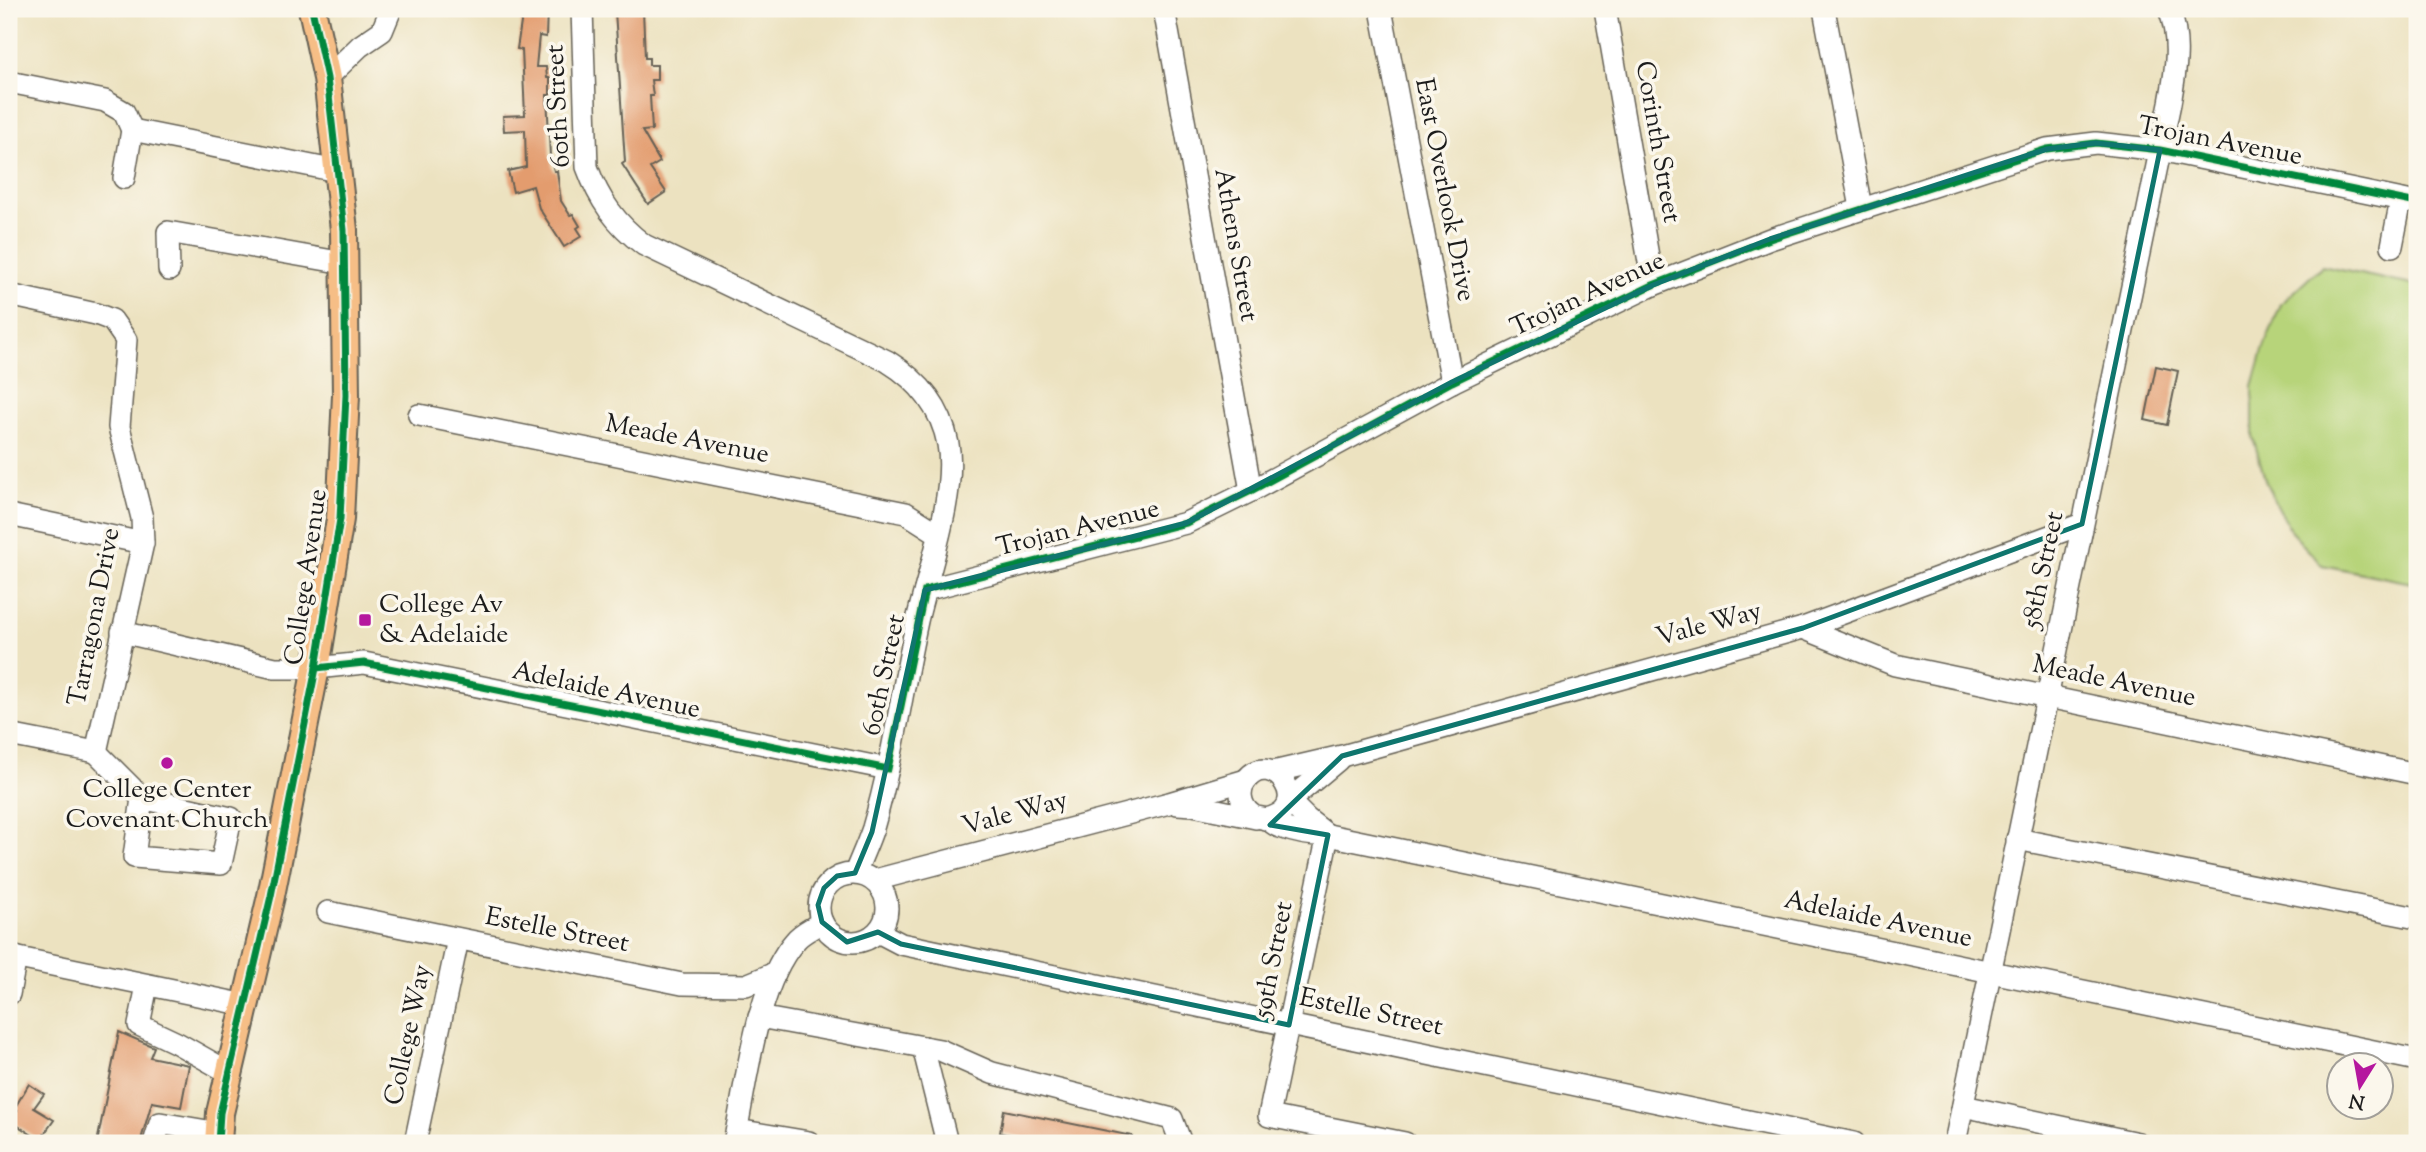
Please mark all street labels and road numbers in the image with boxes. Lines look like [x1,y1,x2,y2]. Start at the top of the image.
street label: 60th Street [537,43,581,169]
street label: Corinth Street [1625,58,1689,226]
street label: East Overlook Drive [1404,75,1484,305]
street label: Trojan Avenue [2135,108,2305,176]
street label: Athens Street [1203,165,1267,325]
street label: Trojan Avenue [1505,243,1671,347]
street label: Meade Avenue [602,406,772,474]
street label: College Avenue [276,486,338,668]
street label: Trojan Avenue [993,491,1163,567]
street label: 58th Street [2013,508,2074,634]
street label: Tarragona Drive [60,525,130,709]
street label: Vale Way [1652,593,1766,657]
street label: 60th Street [854,611,916,739]
street label: Meade Avenue [2029,647,2199,717]
street label: Adelaide Avenue [508,653,704,729]
street label: Vale Way [958,782,1072,846]
street label: Adelaide Avenue [1780,882,1976,958]
street label: 59th Street [1244,898,1303,1024]
street label: Estelle Street [482,899,632,963]
street label: College Way [376,961,442,1109]
street label: Estelle Street [1296,980,1446,1046]

